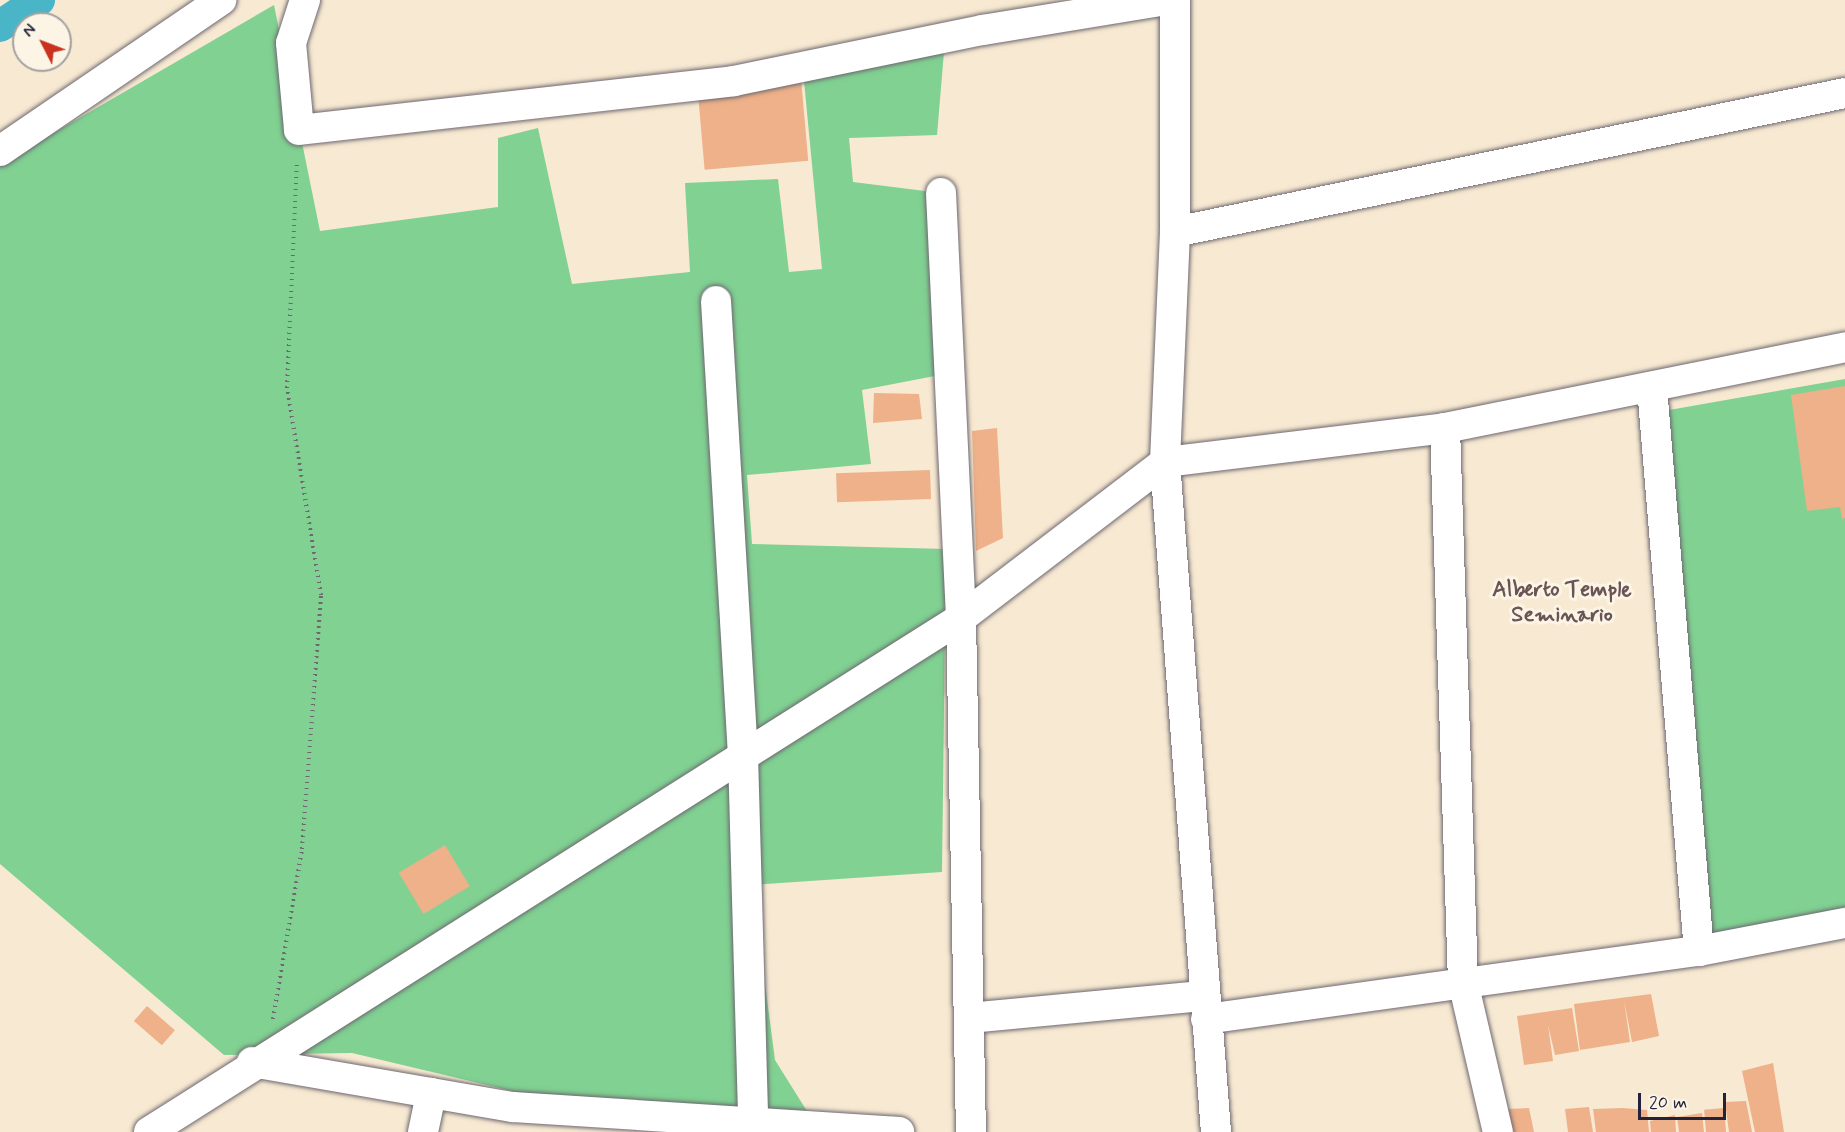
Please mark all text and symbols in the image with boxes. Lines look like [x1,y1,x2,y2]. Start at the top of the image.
north arrow [12,12,72,72]
text: N [18,20,41,42]
district label: Alberto Temple Seminario [1493,577,1631,628]
scale bar [1641,1081,1730,1119]
text: 20 m [1649,1091,1687,1115]

